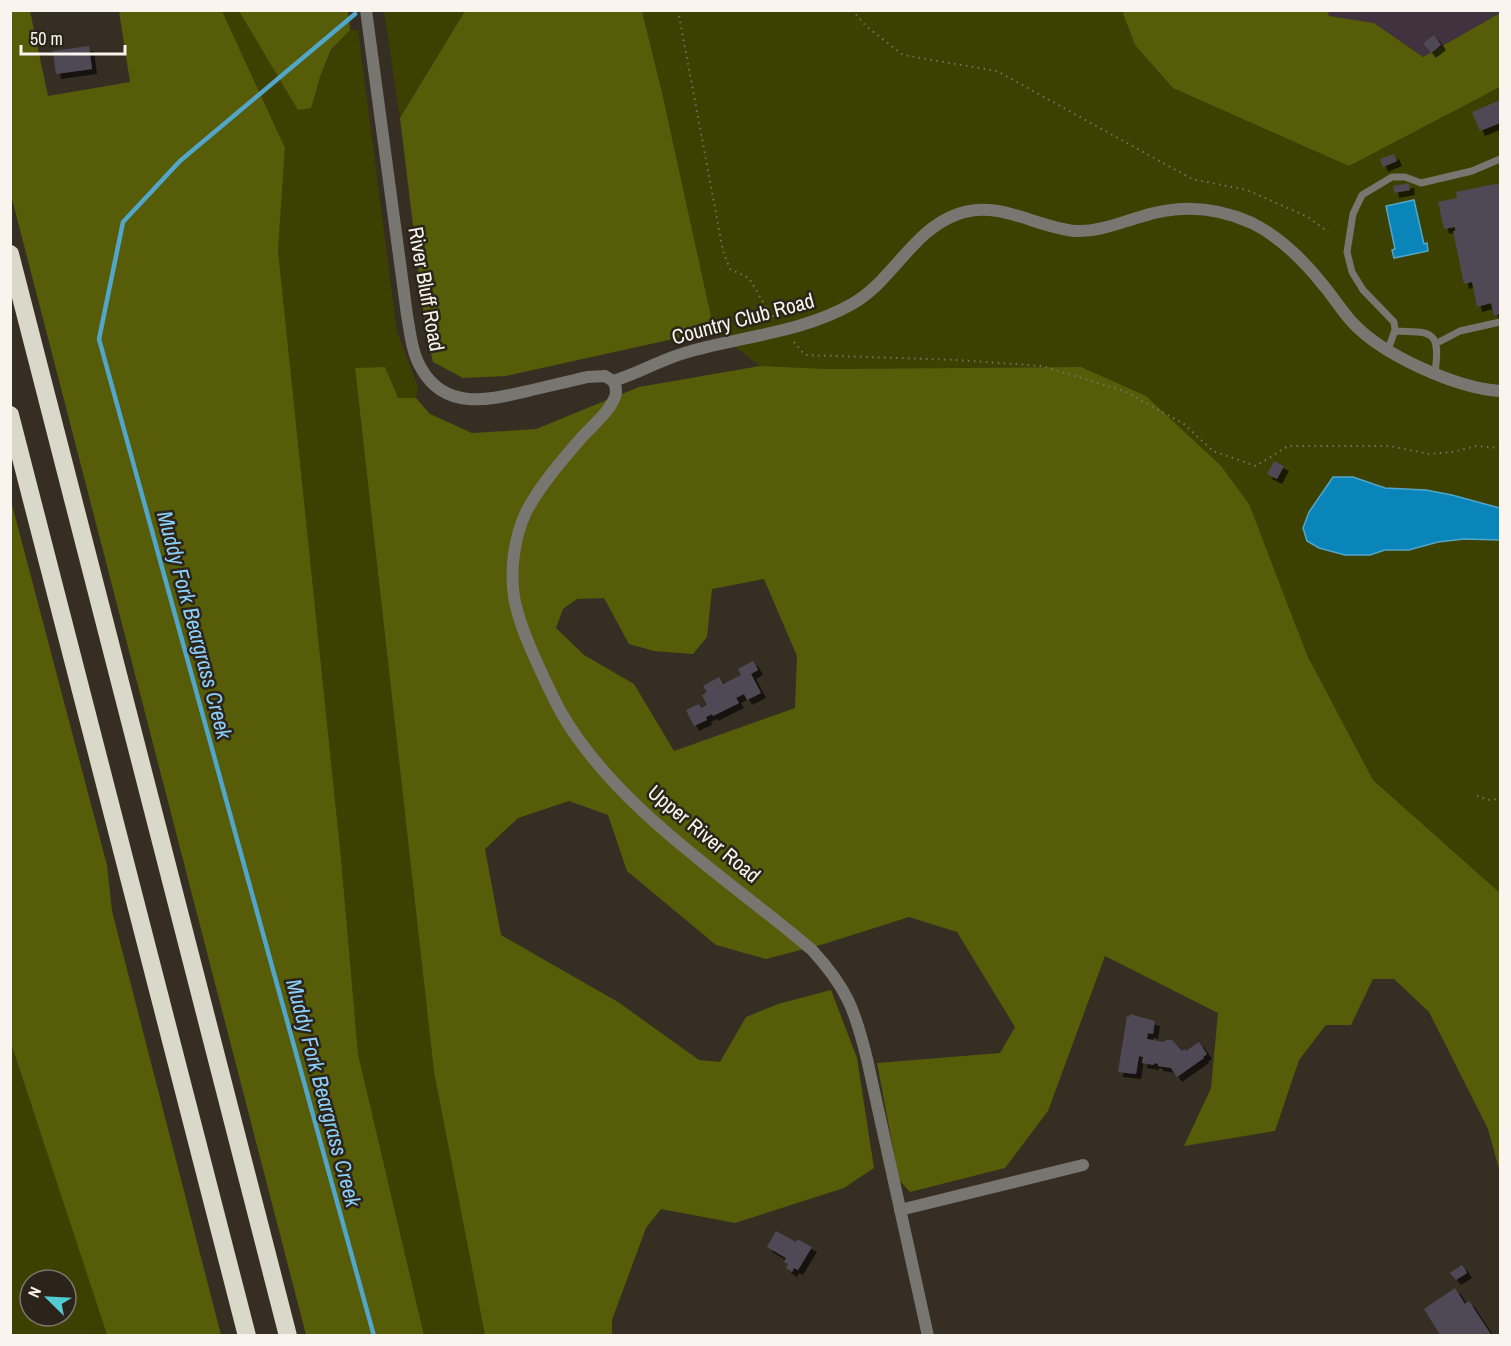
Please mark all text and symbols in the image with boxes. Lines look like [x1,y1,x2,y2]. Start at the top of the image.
scale bar [21,18,124,56]
text: 50 m [30,26,63,51]
street label: River Bluff Road [401,224,452,353]
street label: Country Club Road [668,286,817,351]
water label: Muddy Fork Beargrass Creek [150,508,240,743]
street label: Upper River Road [642,778,767,889]
water label: Muddy Fork Beargrass Creek [279,976,369,1211]
north arrow [18,1268,78,1328]
text: N [22,1283,46,1301]

